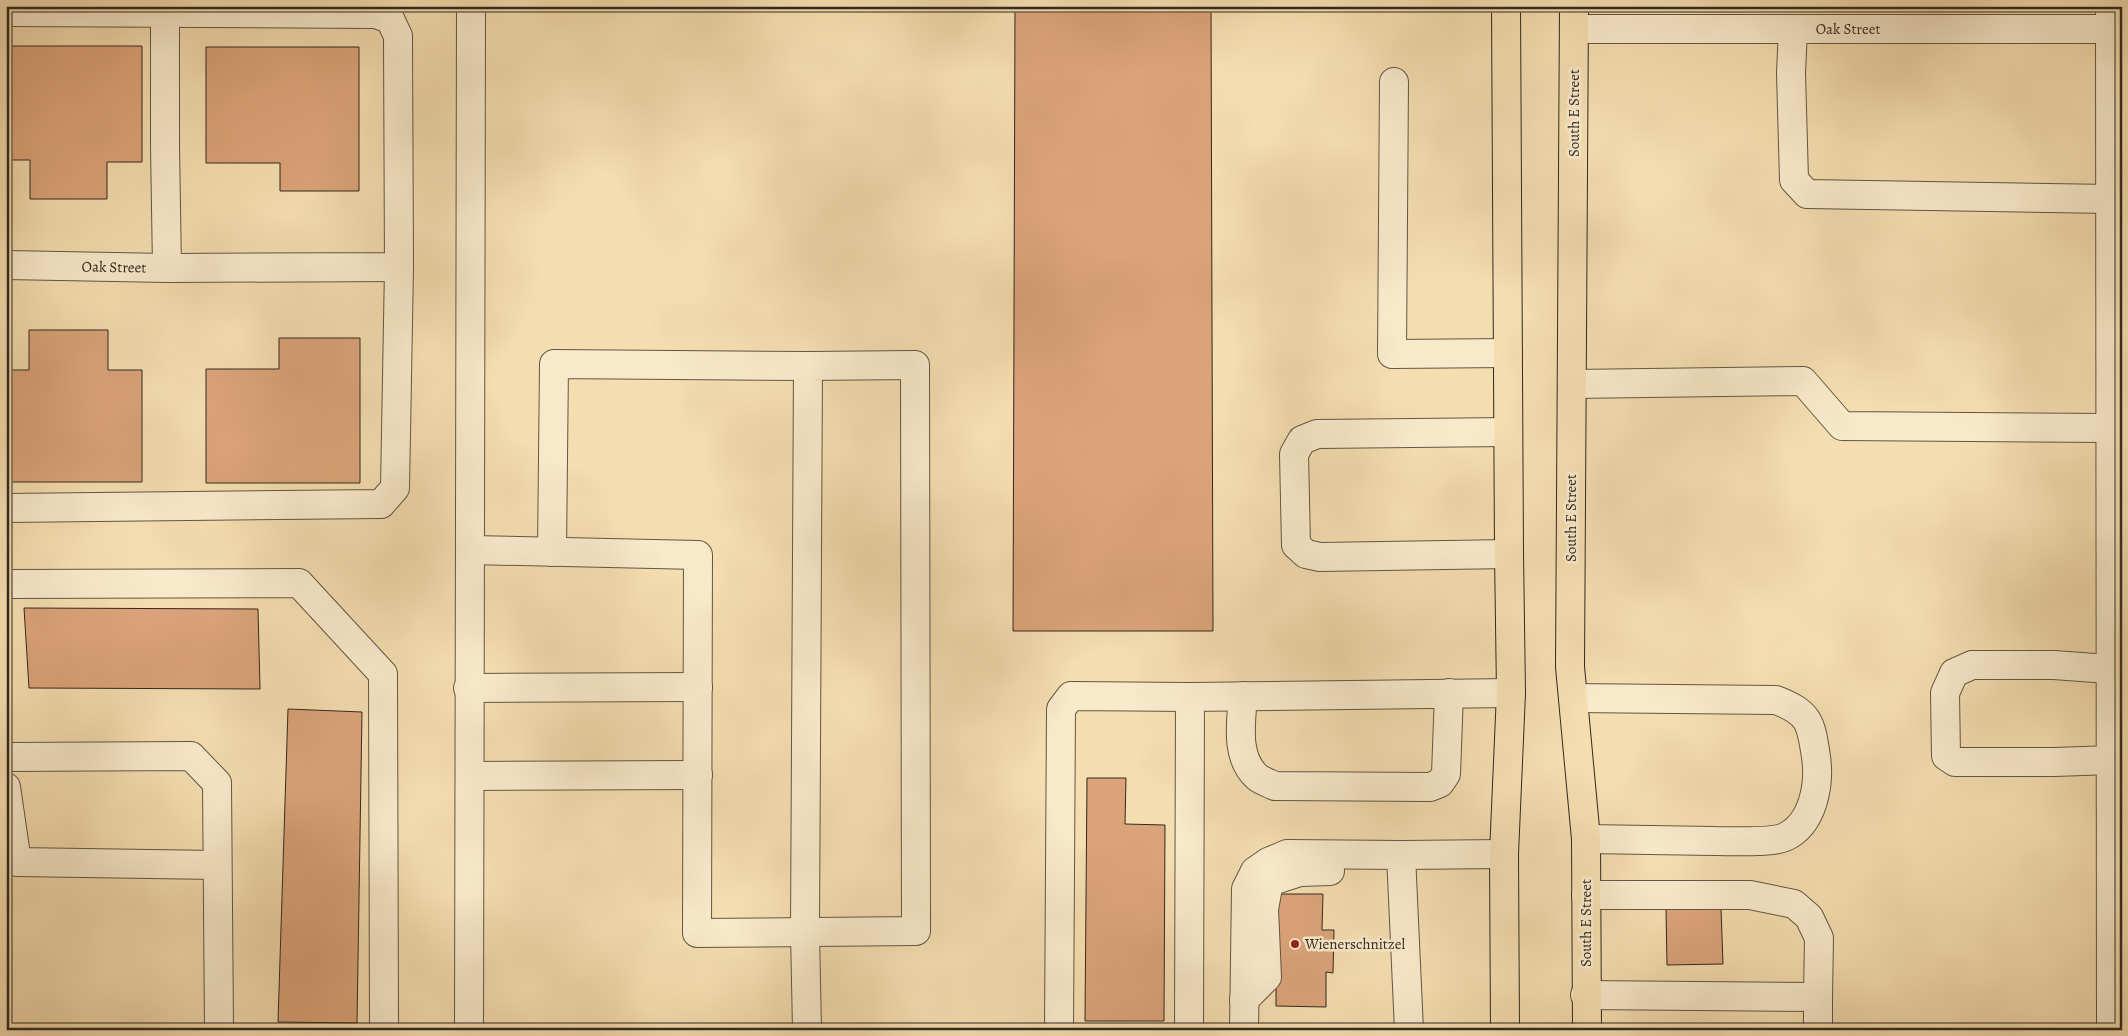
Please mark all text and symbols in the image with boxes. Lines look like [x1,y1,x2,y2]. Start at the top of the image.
street label: Oak Street [1816,19,1880,39]
street label: South E Street [1564,69,1584,157]
street label: Oak Street [81,256,147,278]
street label: South E Street [1561,474,1581,562]
street label: South E Street [1576,879,1596,967]
place label: Wienerschnitzel [1304,934,1405,954]
marker: Wienerschnitzel [1289,938,1301,950]

